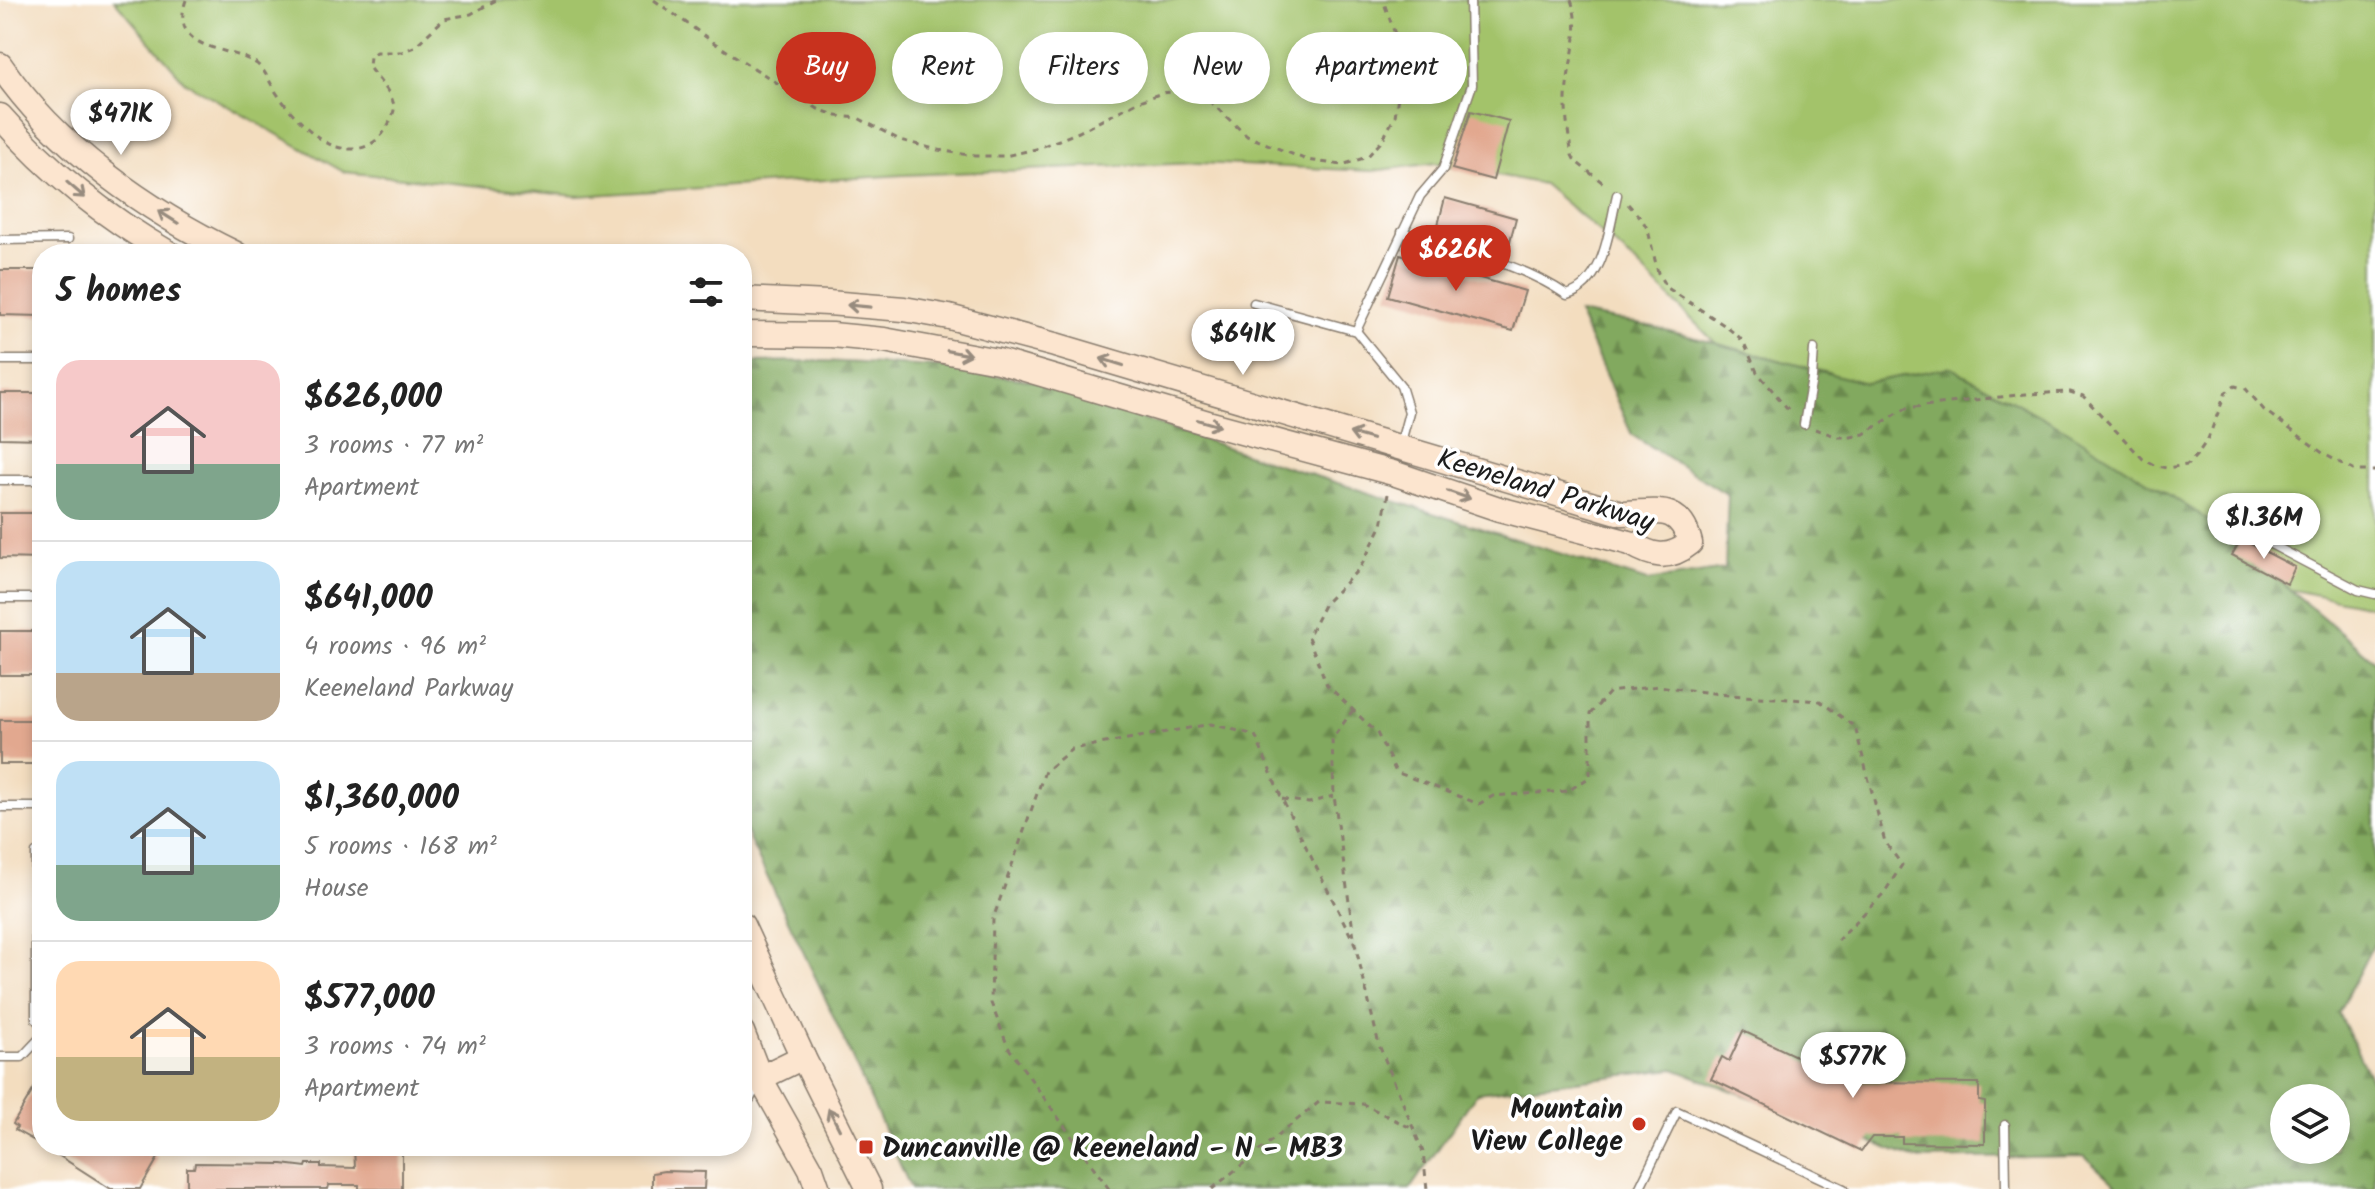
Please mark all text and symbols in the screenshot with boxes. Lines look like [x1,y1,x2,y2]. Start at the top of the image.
chip: Buy [776,32,876,104]
chip: Rent [892,32,1003,104]
chip: Filters [1019,32,1148,104]
chip: New [1164,32,1270,104]
chip: Apartment [1286,32,1467,104]
pin: $471K [65,89,177,157]
text: $471K [88,94,154,136]
one-way arrow [65,181,86,199]
one-way arrow [157,208,180,224]
pin: $626K [1400,225,1512,293]
text: $626K [1419,230,1493,272]
text: 5 homes [56,265,181,319]
icon: filters [684,270,728,314]
one-way arrow [846,298,873,313]
pin: $641K [1187,309,1299,377]
text: $641K [1209,314,1277,356]
one-way arrow [945,346,971,361]
one-way arrow [1099,354,1125,369]
text: $626,000 [304,371,442,425]
icon: home [120,392,216,488]
one-way arrow [1195,416,1221,431]
text: 3 rooms · 77 m² [304,425,483,467]
one-way arrow [1348,428,1374,443]
street label: Keeneland Parkway [1431,437,1660,546]
text: Apartment [304,467,419,509]
one-way arrow [1446,489,1471,504]
pin: $1.36M [2199,493,2329,561]
text: $1.36M [2225,498,2303,540]
text: $641,000 [304,572,433,626]
icon: home [120,593,216,689]
text: 4 rooms · 96 m² [304,626,486,668]
text: Keeneland Parkway [304,668,513,710]
text: $1,360,000 [304,772,459,826]
icon: home [120,793,216,889]
text: 5 rooms · 168 m² [304,826,497,868]
text: House [304,868,368,910]
text: $577,000 [304,972,435,1026]
icon: home [120,993,216,1089]
text: 3 rooms · 74 m² [304,1026,486,1068]
pin: $577K [1797,1032,1909,1100]
text: $577K [1819,1037,1887,1079]
text: Apartment [304,1068,419,1110]
map controls [2270,1084,2350,1164]
button: layers [2270,1084,2350,1164]
place label: Mountain View College [1471,1088,1623,1165]
one-way arrow [826,1108,842,1132]
marker: Mountain View College [1630,1115,1648,1133]
place label: Duncanville @ Keeneland - N - MB3 [882,1127,1343,1172]
marker: Duncanville @ Keeneland - N - MB3 [857,1138,875,1156]

